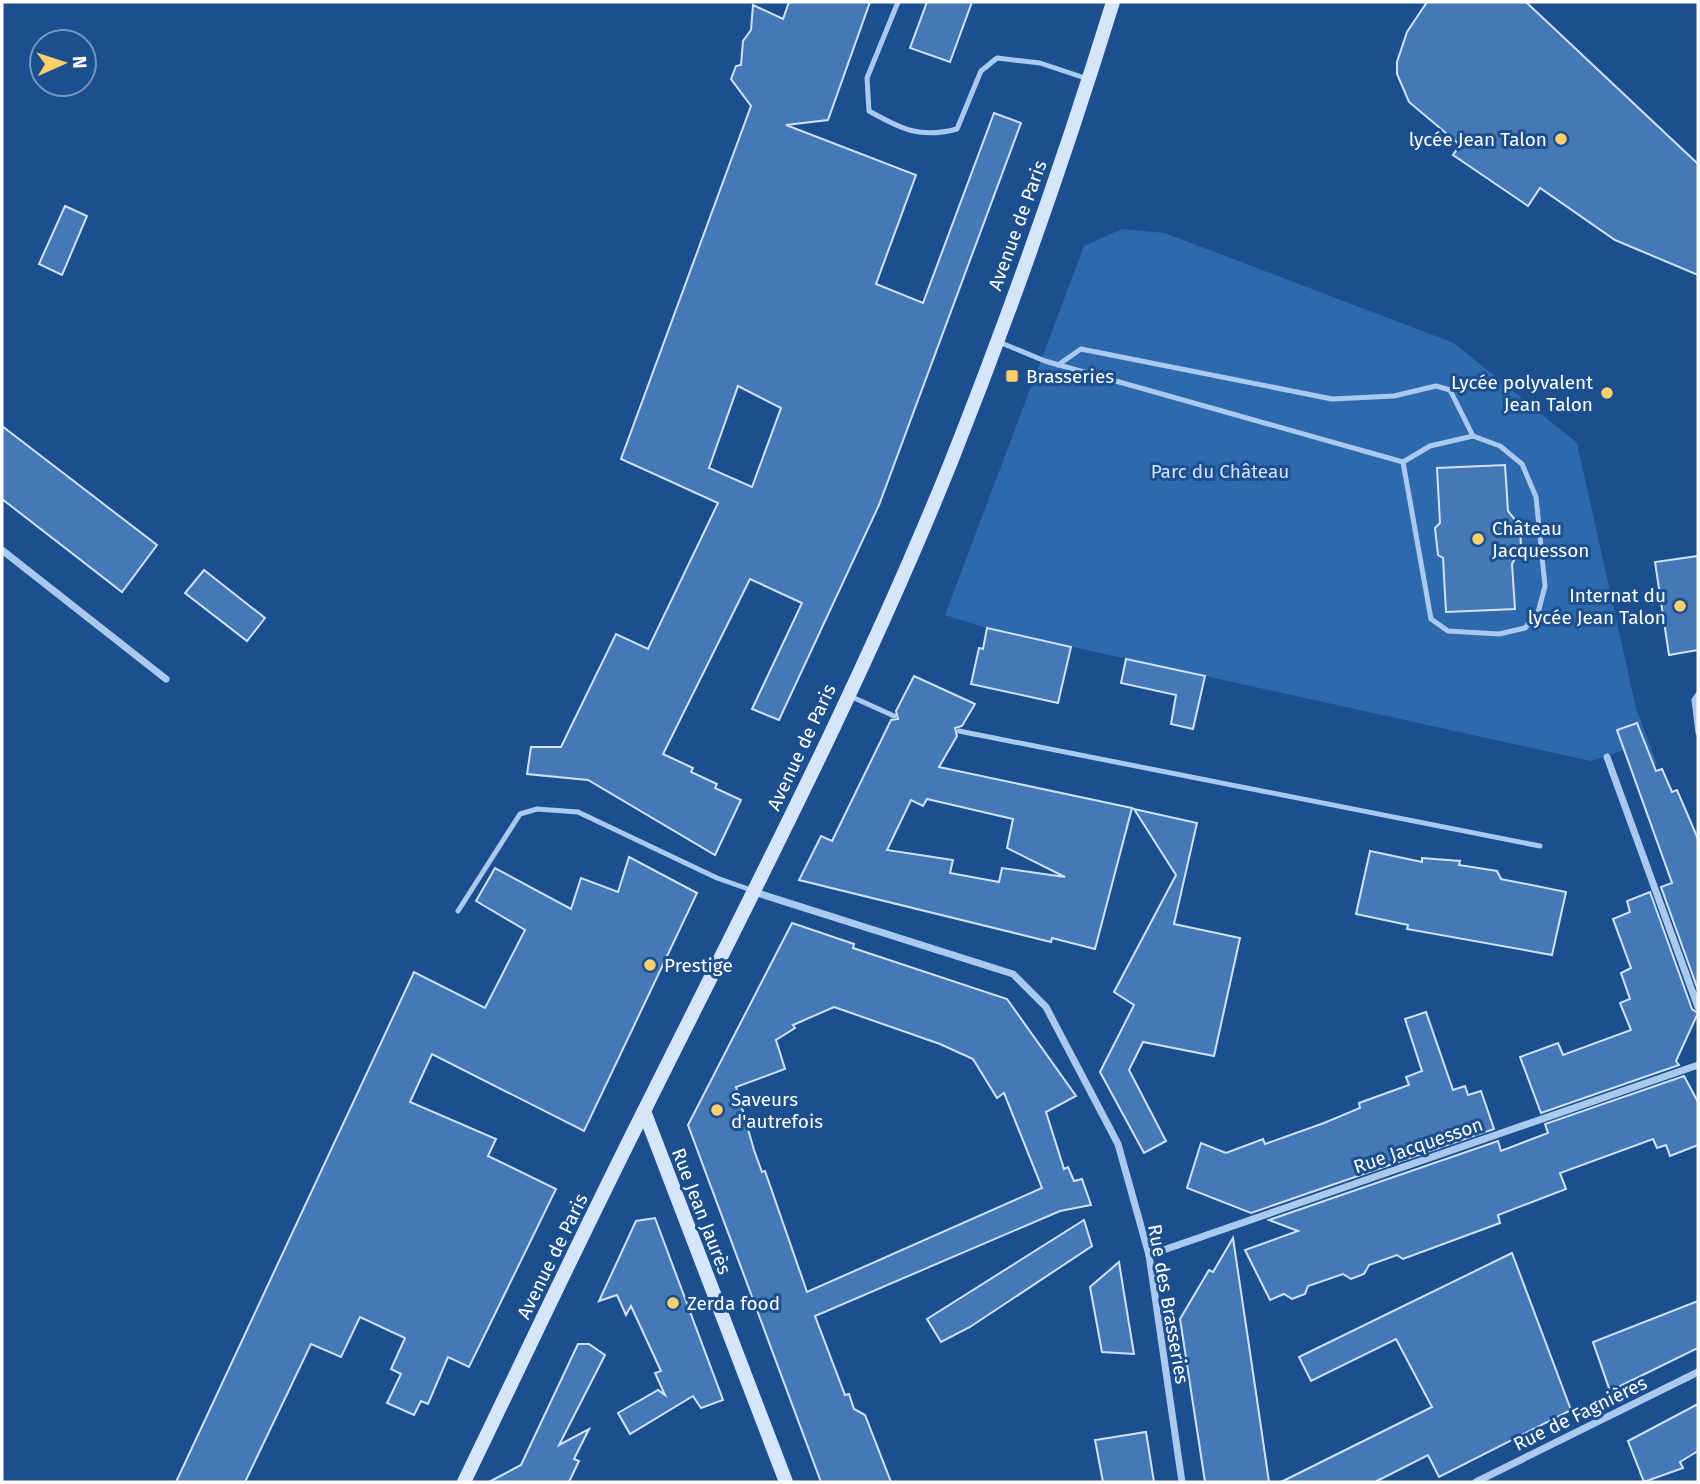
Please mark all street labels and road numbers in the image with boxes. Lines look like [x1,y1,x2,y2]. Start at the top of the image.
street label: Avenue de Paris [983,157,1052,293]
street label: Avenue de Paris [762,680,841,814]
street label: Rue Jacquesson [1350,1113,1486,1178]
street label: Rue Jean Jaurès [667,1145,736,1278]
street label: Avenue de Paris [512,1190,593,1323]
street label: Rue des Brasseries [1143,1222,1194,1386]
street label: Rue de Fagnières [1510,1371,1651,1456]

